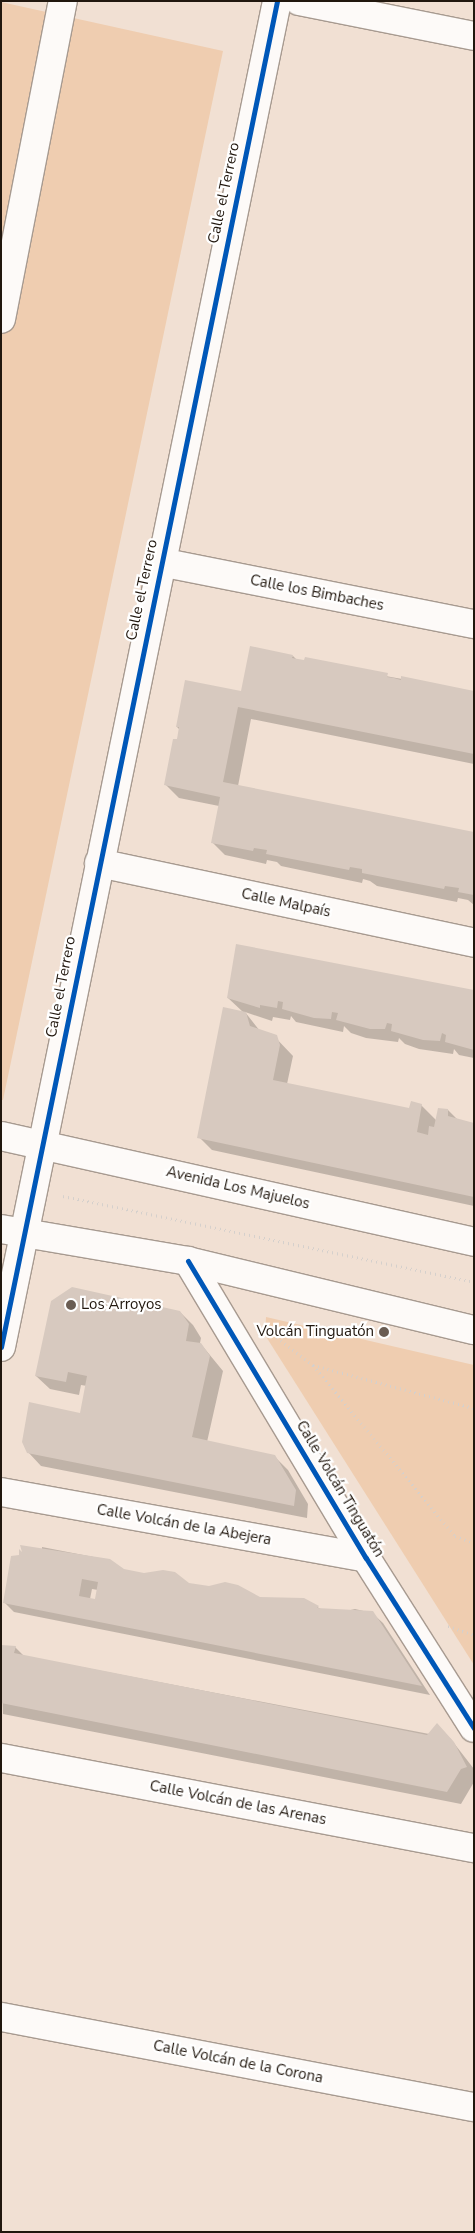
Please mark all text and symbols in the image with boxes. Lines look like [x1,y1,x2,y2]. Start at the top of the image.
street label: Calle el Terrero [205,141,243,245]
street label: Calle el Terrero [123,538,161,642]
street label: Calle los Bimbaches [249,571,385,615]
street label: Calle Malpaís [240,885,332,921]
street label: Calle el Terrero [42,935,80,1039]
street label: Avenida Los Majuelos [164,1163,312,1213]
place label: Los Arroyos [81,1296,161,1314]
marker: Los Arroyos [65,1299,77,1311]
place label: Volcán Tinguatón [256,1323,374,1341]
marker: Volcán Tinguatón [378,1326,390,1338]
street label: Calle Volcán Tinguatón [292,1417,388,1561]
street label: Calle Volcán de la Abejera [95,1501,273,1549]
street label: Calle Volcán de las Arenas [148,1777,328,1829]
street label: Calle Volcán de la Corona [152,2037,324,2087]

